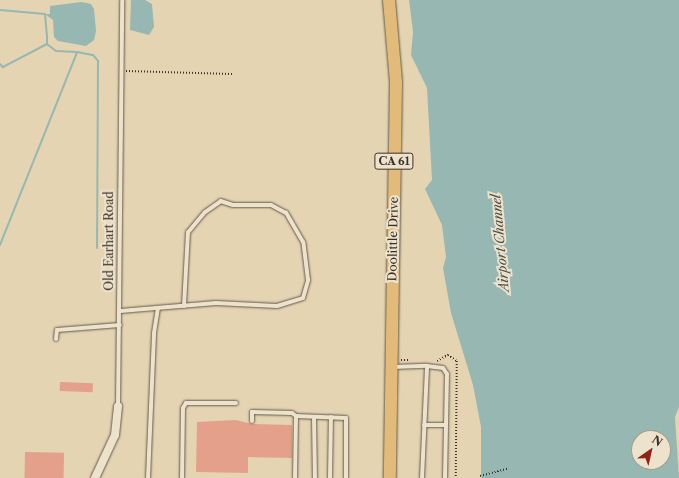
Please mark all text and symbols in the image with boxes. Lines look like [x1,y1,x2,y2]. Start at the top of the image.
road number: CA 61 [374,152,414,170]
street label: Old Earhart Road [102,191,116,291]
water label: Airport Channel [488,194,512,292]
street label: Doolittle Drive [385,196,401,282]
north arrow [631,430,671,470]
text: N [649,432,665,449]

